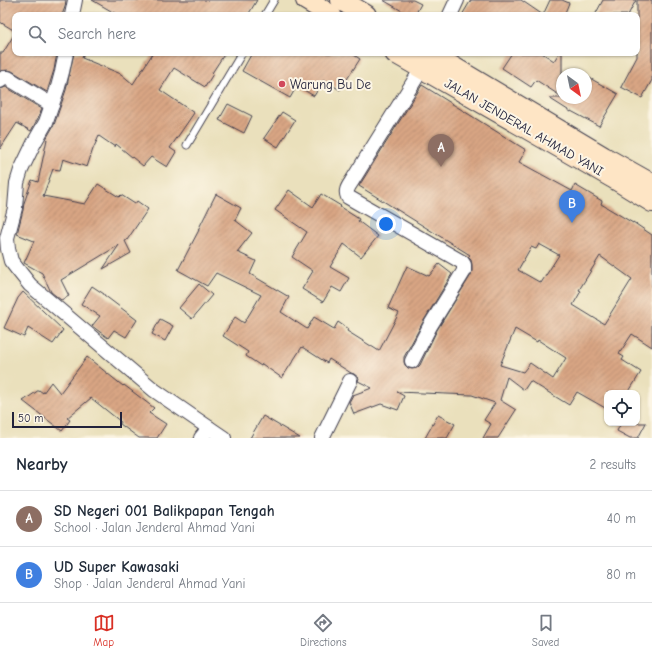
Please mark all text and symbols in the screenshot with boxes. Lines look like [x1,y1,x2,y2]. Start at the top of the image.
search box [12,12,640,56]
icon: search [26,23,48,45]
text: Search here [58,25,136,43]
north arrow [556,68,592,104]
street label: JALAN JENDERAL AHMAD YANI [442,75,606,179]
place label: Warung Bu De [290,77,372,92]
marker: Warung Bu De [277,79,287,89]
pin: A [428,134,454,167]
pin: B [559,190,585,223]
your location [376,214,396,234]
map controls [604,390,640,426]
button: locate [604,390,640,426]
scale bar [12,410,122,429]
text: 50 m [18,412,43,425]
text: Nearby [16,455,67,474]
text: 2 results [589,457,636,472]
text: SD Negeri 001 Balikpapan Tengah [54,502,275,520]
text: A [25,511,33,526]
text: 40 m [607,511,636,526]
text: School · Jalan Jenderal Ahmad Yani [54,520,255,535]
text: UD Super Kawasaki [54,558,179,576]
text: B [25,567,33,582]
text: 80 m [606,567,636,582]
text: Shop · Jalan Jenderal Ahmad Yani [54,576,246,591]
tab: Map [93,612,115,649]
tab: Directions [300,612,347,649]
tab: Saved [532,612,559,649]

